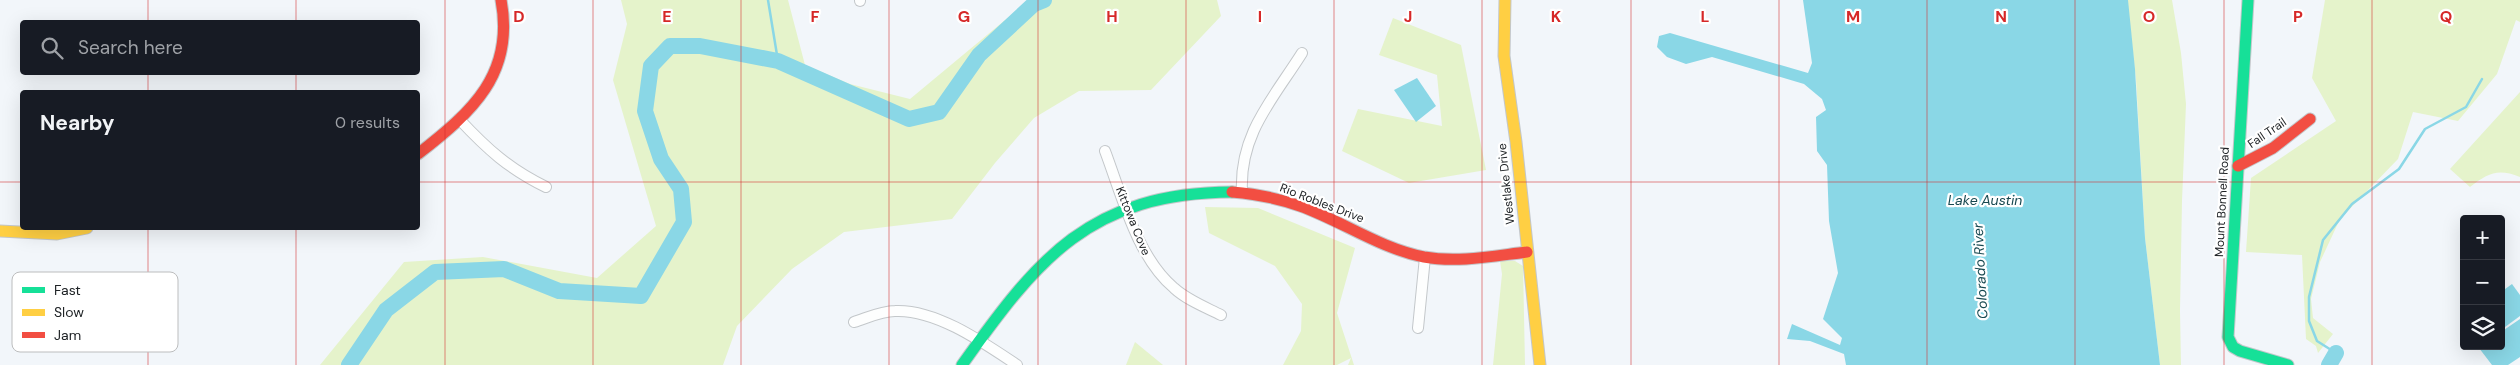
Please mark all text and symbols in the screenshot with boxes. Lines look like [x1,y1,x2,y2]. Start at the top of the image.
text: D [513,6,525,27]
text: E [662,6,672,27]
text: F [811,6,820,27]
text: G [958,6,970,27]
text: H [1106,6,1118,27]
text: I [1258,6,1262,27]
text: J [1404,6,1412,27]
text: K [1551,6,1562,27]
text: L [1701,6,1710,27]
text: M [1846,6,1860,27]
text: N [1995,6,2007,27]
text: O [2143,6,2155,27]
text: P [2293,6,2303,27]
text: Q [2440,6,2452,27]
search box [20,20,420,75]
icon: search [38,34,66,62]
text: Search here [78,35,183,60]
text: Nearby [40,109,114,137]
text: 0 results [335,112,400,133]
street label: Fall Trail [2244,114,2290,152]
street label: Westlake Drive [1494,142,1518,225]
street label: Mount Bonnell Road [2211,147,2233,257]
street label: Rio Robles Drive [1278,180,1367,226]
street label: Kittowa Cove [1112,184,1154,258]
water label: Lake Austin [1948,191,2022,209]
map controls [2460,215,2505,350]
button: + [2460,215,2505,260]
water label: Colorado River [1968,222,1992,319]
button: − [2460,260,2505,305]
legend [12,272,178,352]
text: Fast [54,281,81,299]
text: Slow [54,303,84,321]
button: layers [2460,305,2505,350]
text: Jam [54,326,81,344]

